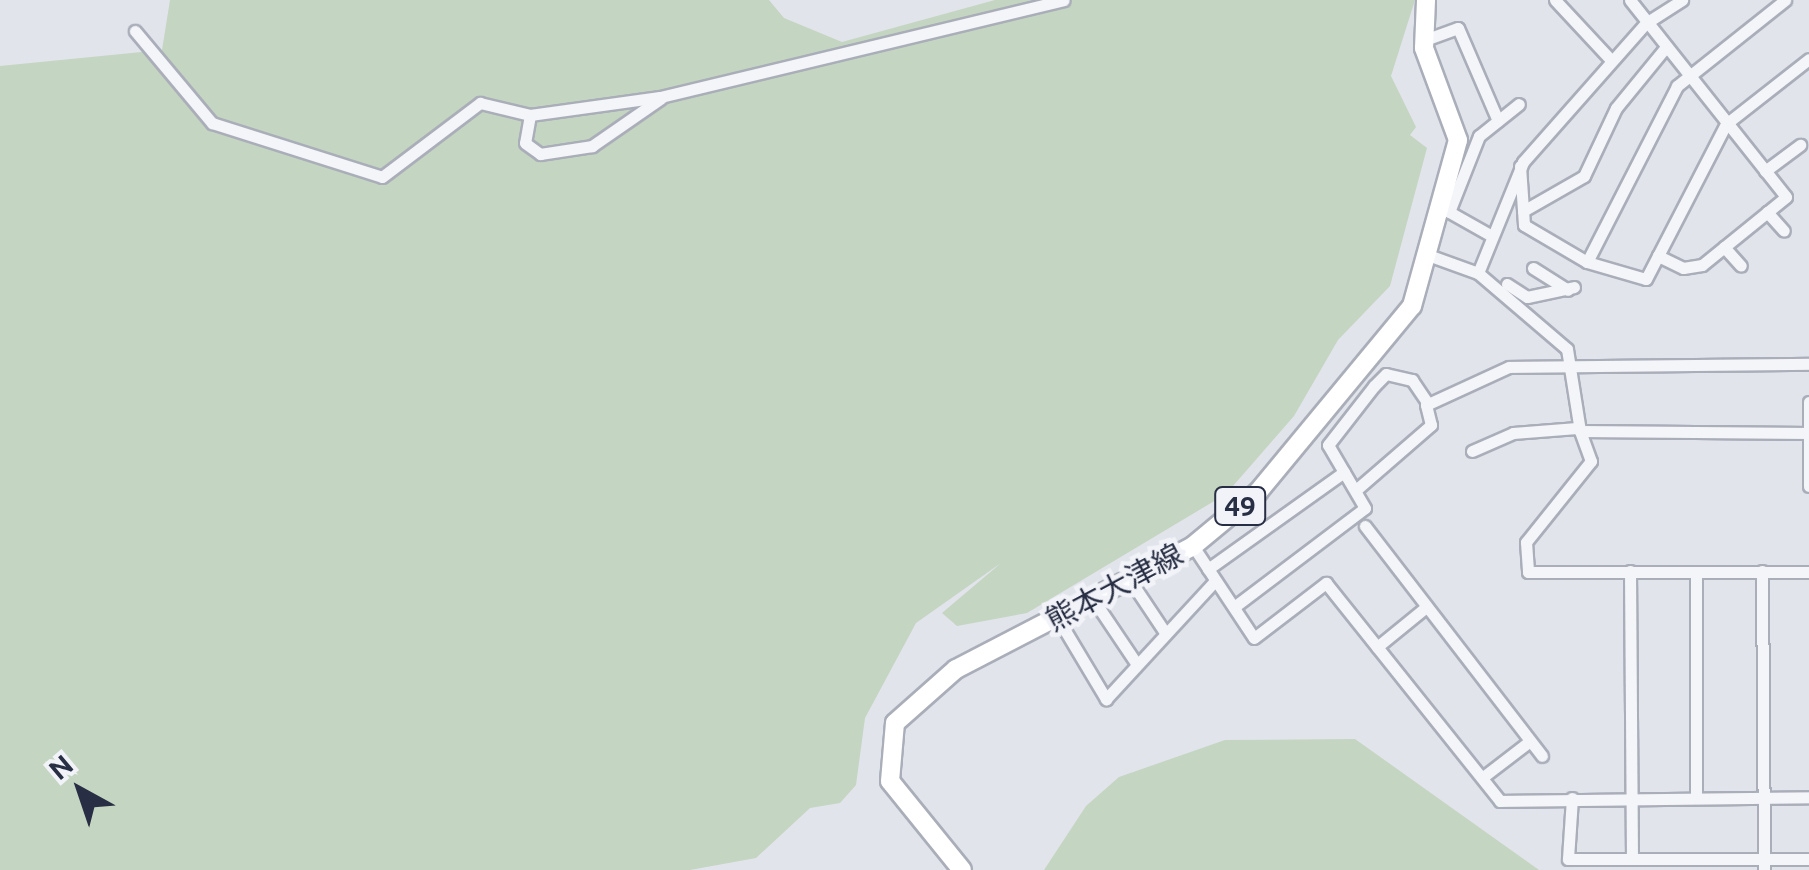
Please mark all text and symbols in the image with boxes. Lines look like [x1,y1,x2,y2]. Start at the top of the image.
road number: 49 [1212,483,1268,529]
street label: 熊本大津線 [1039,536,1189,638]
north arrow [30,740,130,840]
text: N [42,748,78,785]

